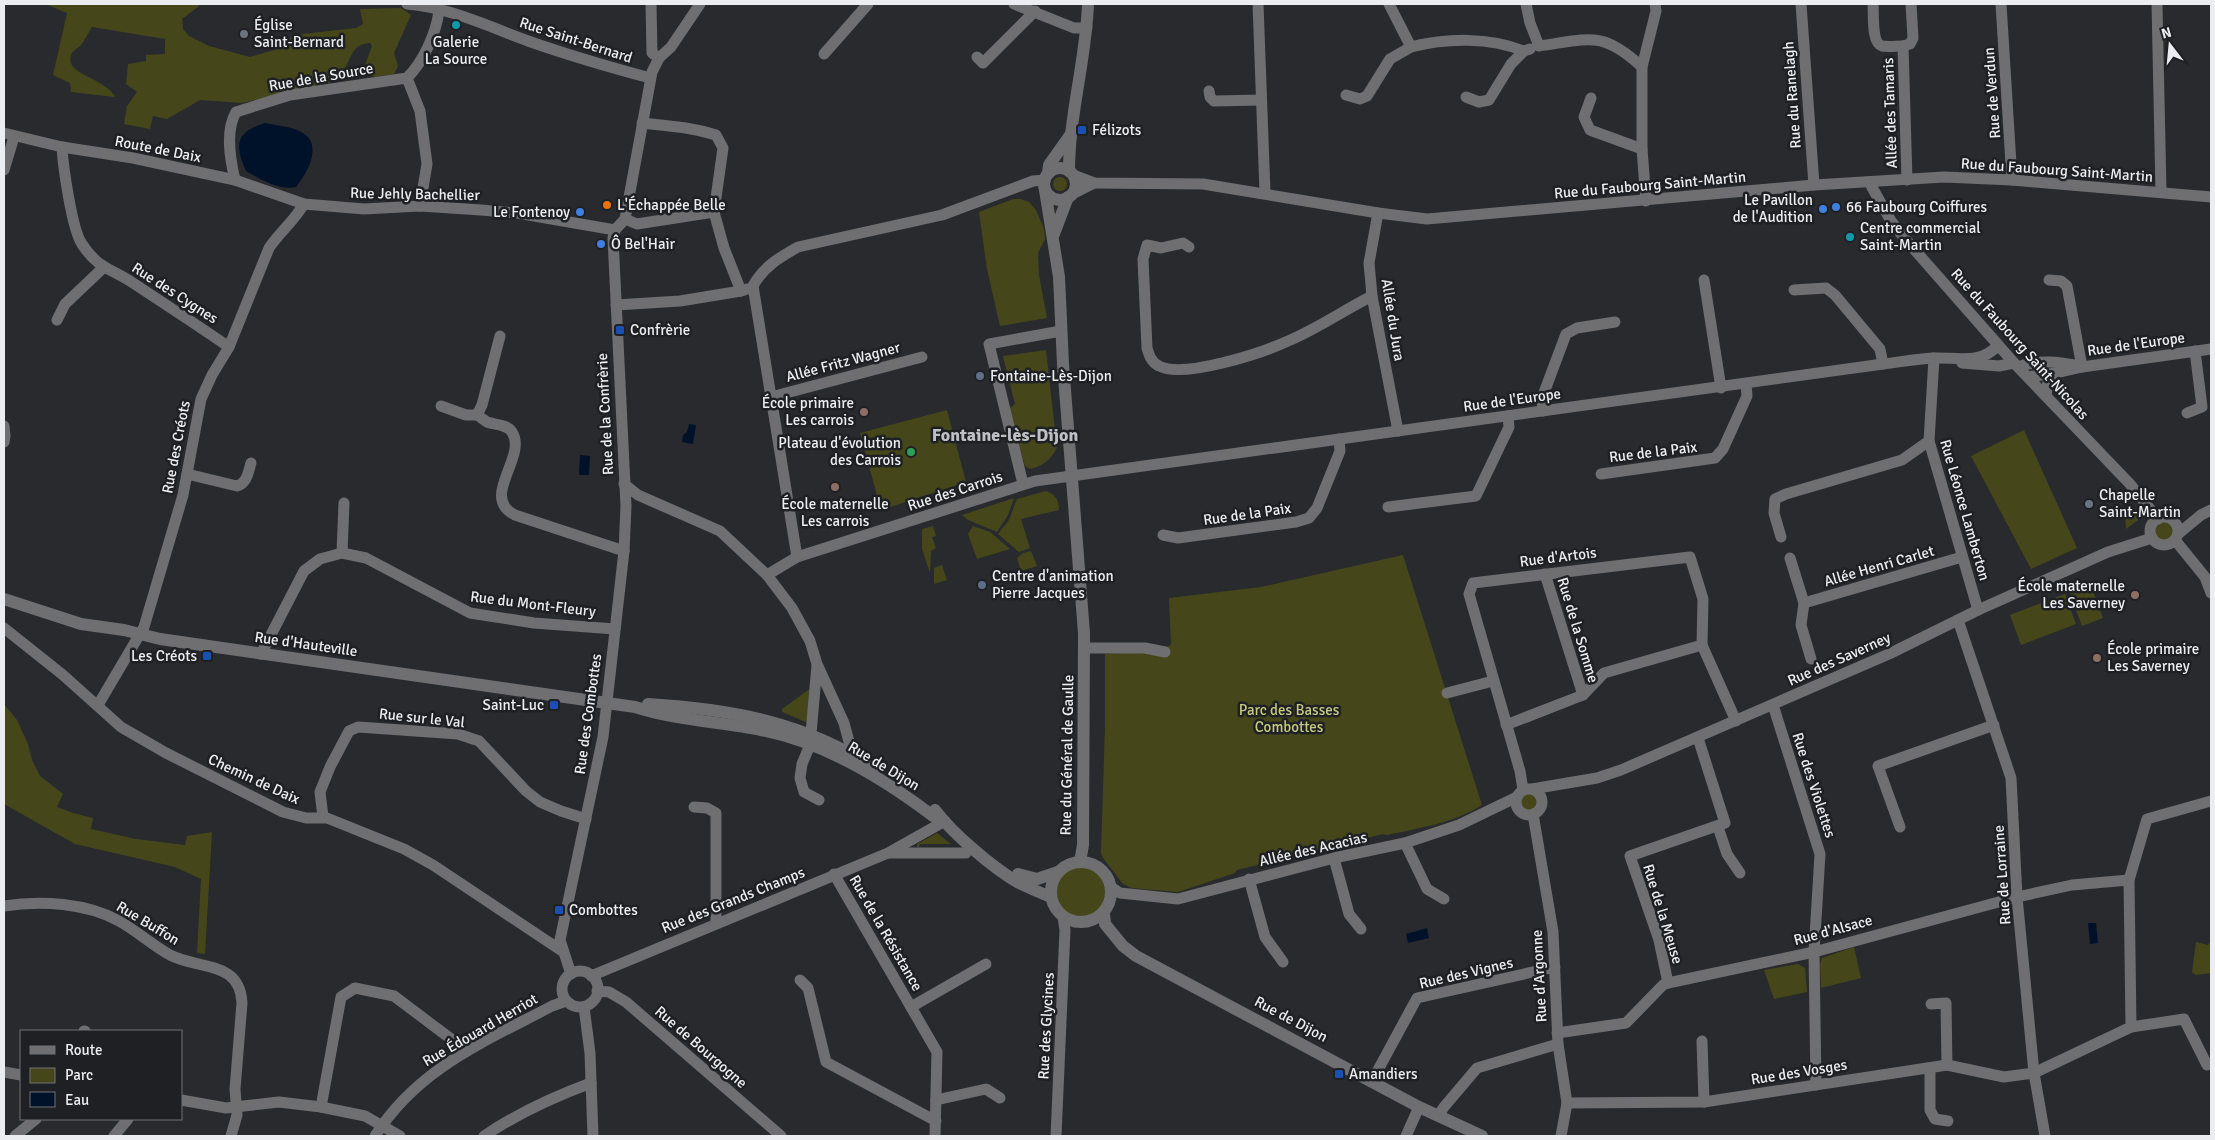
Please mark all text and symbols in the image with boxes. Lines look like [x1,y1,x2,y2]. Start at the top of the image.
street label: Rue Saint-Bernard [517,13,635,67]
place label: Église Saint-Bernard [254,15,344,51]
marker: Galerie La Source [450,19,462,31]
north arrow [2145,20,2195,70]
text: N [2160,23,2174,42]
marker: Église Saint-Bernard [238,28,250,40]
place label: Galerie La Source [425,33,487,68]
street label: Rue du Ranelagh [1779,41,1805,149]
street label: Rue de Verdun [1980,47,2004,139]
street label: Allée des Tamaris [1879,57,1901,169]
street label: Rue de la Source [267,59,375,95]
place label: Félizots [1092,121,1142,139]
marker: Félizots [1076,124,1088,136]
street label: Route de Daix [113,132,203,166]
street label: Rue du Faubourg Saint-Martin [1960,154,2154,186]
street label: Rue du Faubourg Saint-Martin [1553,168,1747,202]
street label: Rue Jehly Bachellier [350,184,480,204]
place label: Le Pavillon de l'Audition [1733,191,1813,226]
place label: L'Échappée Belle [617,195,726,214]
place label: 66 Faubourg Coiffures [1846,198,1987,216]
marker: L'Échappée Belle [601,199,613,211]
marker: 66 Faubourg Coiffures [1830,201,1842,213]
place label: Le Fontenoy [493,203,570,221]
marker: Le Pavillon de l'Audition [1817,203,1829,215]
marker: Le Fontenoy [574,206,586,218]
place label: Centre commercial Saint-Martin [1860,219,1981,254]
marker: Centre commercial Saint-Martin [1844,231,1856,243]
place label: Ô Bel'Hair [611,234,676,253]
marker: Ô Bel'Hair [595,238,607,250]
street label: Rue des Cygnes [129,258,222,328]
street label: Rue du Faubourg Saint-Nicolas [1947,265,2093,424]
street label: Allée du Jura [1378,277,1408,363]
place label: Confrèrie [630,321,690,339]
marker: Confrèrie [614,324,626,336]
street label: Rue de l'Europe [2086,328,2186,360]
street label: Allée Fritz Wagner [784,338,903,386]
street label: Rue de la Confrèrie [593,353,617,475]
place label: Fontaine-Lès-Dijon [990,367,1112,385]
marker: Fontaine-Lès-Dijon [974,370,986,382]
street label: Rue de l'Europe [1462,384,1562,416]
place label: École primaire Les carrois [762,393,854,429]
street label: Rue des Créots [158,399,194,495]
marker: École primaire Les carrois [858,406,870,418]
district label: Fontaine-lès-Dijon [932,424,1078,446]
place label: Plateau d'évolution des Carrois [778,434,901,469]
street label: Rue Léonce Lamberton [1936,437,1994,583]
street label: Rue de la Paix [1608,438,1698,466]
marker: Plateau d'évolution des Carrois [905,446,917,458]
street label: Rue des Carrois [905,467,1005,515]
marker: École maternelle Les carrois [829,481,841,493]
place label: Chapelle Saint-Martin [2099,486,2181,521]
place label: École maternelle Les carrois [781,494,889,530]
marker: Chapelle Saint-Martin [2083,498,2095,510]
street label: Rue de la Paix [1202,499,1292,529]
street label: Allée Henri Carlet [1822,542,1936,590]
street label: Rue d'Artois [1519,543,1598,571]
place label: Centre d'animation Pierre Jacques [992,567,1114,602]
street label: Rue de la Somme [1553,575,1603,685]
place label: École maternelle Les Saverney [2018,576,2125,612]
marker: Centre d'animation Pierre Jacques [976,579,988,591]
street label: Rue du Mont-Fleury [469,587,597,621]
marker: École maternelle Les Saverney [2129,589,2141,601]
street label: Rue d'Hauteville [253,628,359,660]
street label: Rue des Saverney [1785,628,1893,690]
place label: École primaire Les Saverney [2107,639,2199,675]
place label: Les Créots [131,647,197,665]
marker: Les Créots [201,650,213,662]
street label: Rue des Combottes [571,652,605,776]
marker: École primaire Les Saverney [2091,652,2103,664]
street label: Rue du Général de Gaulle [1057,674,1077,836]
place label: Saint-Luc [483,696,544,714]
marker: Saint-Luc [548,699,560,711]
park label: Parc des Basses Combottes [1239,701,1340,736]
street label: Rue sur le Val [378,705,466,731]
street label: Rue des Violettes [1788,730,1840,840]
street label: Rue de Dijon [845,738,923,794]
street label: Chemin de Daix [205,750,303,808]
street label: Rue de Lorraine [1990,825,2014,925]
street label: Allée des Acacias [1257,828,1369,870]
street label: Rue de la Meuse [1639,862,1687,966]
street label: Rue des Grands Champs [659,863,808,937]
street label: Rue de la Résistance [846,872,926,994]
street label: Rue Buffon [113,897,183,949]
place label: Combottes [569,901,638,919]
marker: Combottes [553,904,565,916]
street label: Rue d'Alsace [1792,911,1874,949]
street label: Rue d'Argonne [1528,929,1550,1023]
street label: Rue des Vignes [1417,953,1515,993]
street label: Rue des Glycines [1034,972,1058,1080]
street label: Rue Édouard Herriot [419,989,541,1070]
street label: Rue de Dijon [1251,992,1331,1046]
street label: Rue de Bourgogne [651,1002,751,1092]
legend [20,1030,182,1120]
text: Route [65,1041,102,1059]
street label: Rue des Vosges [1750,1055,1849,1088]
place label: Amandiers [1349,1065,1418,1083]
text: Parc [65,1066,93,1084]
marker: Amandiers [1333,1068,1345,1080]
text: Eau [65,1091,89,1109]

